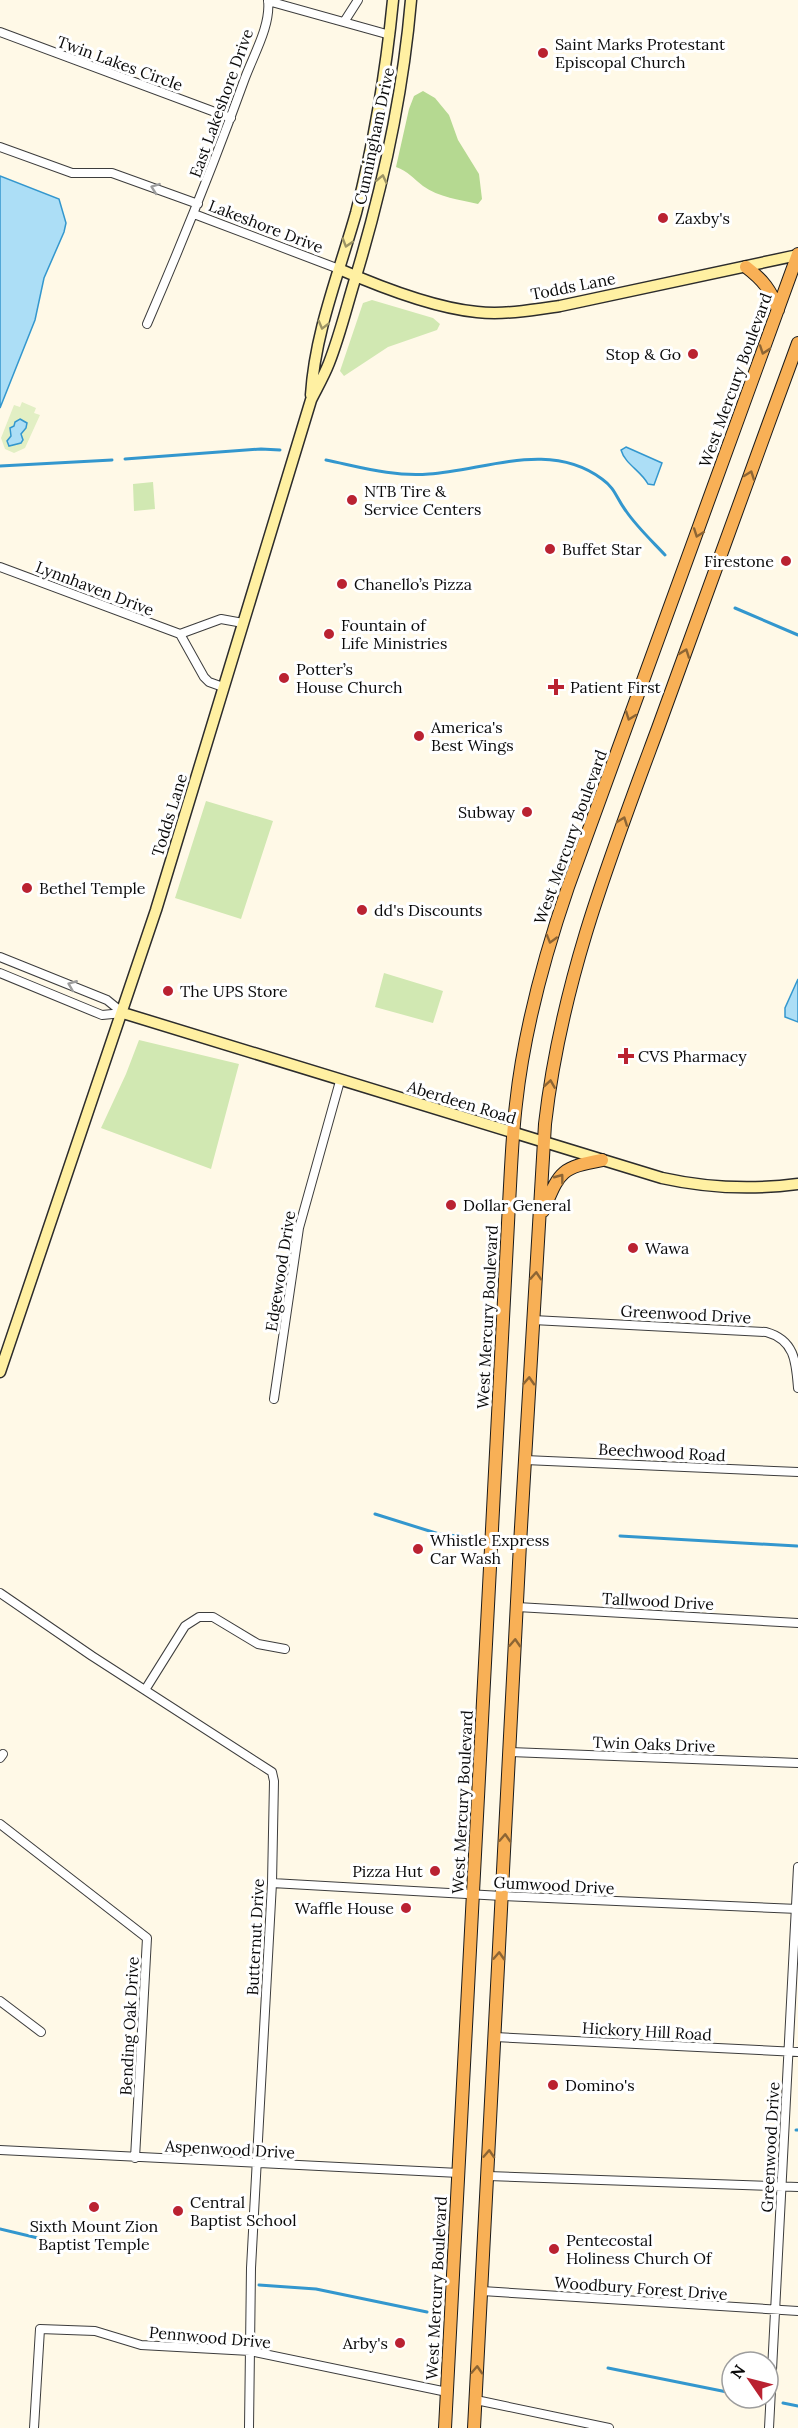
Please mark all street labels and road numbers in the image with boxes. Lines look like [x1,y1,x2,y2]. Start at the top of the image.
street label: East Lakeshore Drive [185,25,257,180]
street label: Twin Lakes Circle [54,31,186,95]
street label: Cunningham Drive [350,65,398,207]
street label: Lakeshore Drive [206,195,326,257]
street label: Todds Lane [529,268,617,304]
street label: West Mercury Boulevard [694,290,776,470]
street label: Lynnhaven Drive [33,556,157,620]
street label: West Mercury Boulevard [529,747,611,927]
street label: Todds Lane [147,771,191,859]
street label: Aberdeen Road [404,1076,519,1128]
street label: Edgewood Drive [261,1209,299,1333]
street label: West Mercury Boulevard [472,1224,502,1409]
street label: Greenwood Drive [620,1301,752,1327]
street label: Beechwood Road [598,1439,727,1465]
street label: Tallwood Drive [602,1588,715,1614]
street label: West Mercury Boulevard [447,1709,477,1894]
street label: Twin Oaks Drive [592,1732,716,1756]
street label: Gumwood Drive [493,1872,615,1898]
street label: Butternut Drive [242,1878,268,1996]
street label: Bending Oak Drive [115,1956,143,2096]
street label: Hickory Hill Road [582,2018,713,2044]
street label: Greenwood Drive [757,2081,783,2213]
street label: Aspenwood Drive [163,2136,296,2162]
street label: West Mercury Boulevard [421,2195,451,2380]
street label: Woodbury Forest Drive [554,2272,729,2304]
street label: Pennwood Drive [148,2322,272,2352]

